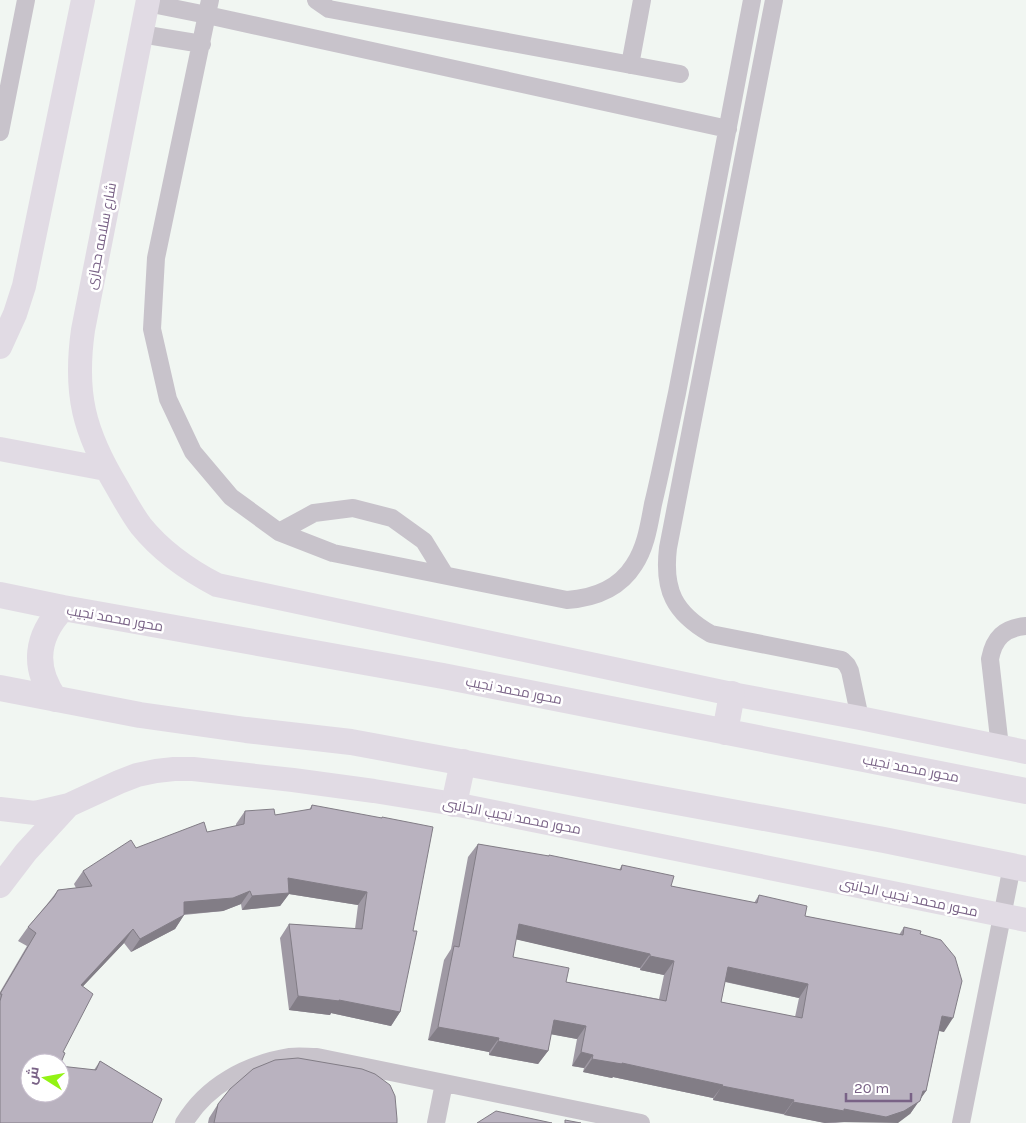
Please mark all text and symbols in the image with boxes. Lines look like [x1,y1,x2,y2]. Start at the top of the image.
street label: شارع سلامه حجازى [83,181,120,291]
street label: محور محمد نجيب [65,602,165,635]
street label: محور محمد نجيب [464,673,564,708]
street label: محور محمد نجيب [861,751,961,786]
street label: محور محمد نجيب الجانبى [441,795,583,838]
street label: محور محمد نجيب الجانبى [838,875,980,920]
north arrow [20,1053,70,1103]
text: ش [23,1065,43,1086]
scale bar [846,1070,911,1102]
text: 20 m [854,1079,889,1097]

